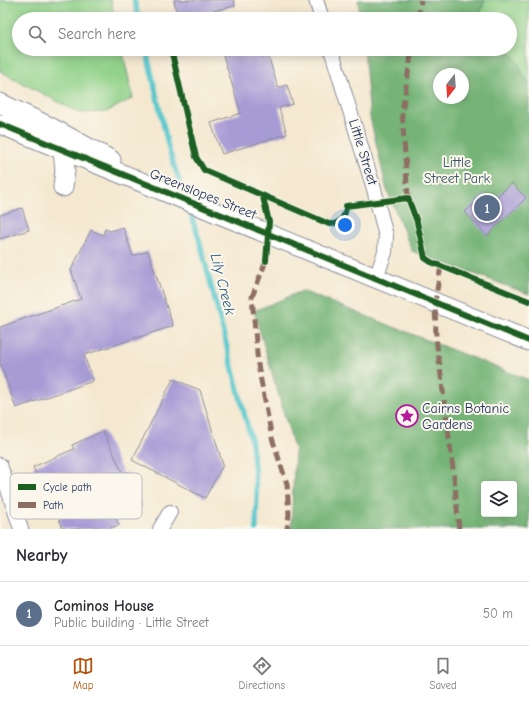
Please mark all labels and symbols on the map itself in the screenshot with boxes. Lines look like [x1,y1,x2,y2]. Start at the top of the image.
north arrow [433,68,469,104]
street label: Little Street [345,117,381,188]
park label: Little Street Park [424,154,490,187]
street label: Greenslopes Street [147,165,260,223]
pin: 1 [474,193,500,223]
your location [335,215,355,235]
water label: Lily Creek [207,251,240,317]
place label: Cairns Botanic Gardens [422,400,509,433]
place icon: Cairns Botanic Gardens [394,403,420,429]
legend [10,473,142,519]
text: Cycle path [43,481,92,494]
text: Path [43,499,64,512]

